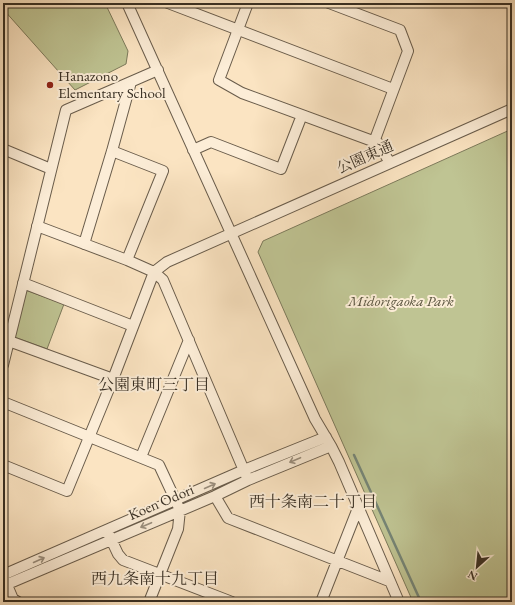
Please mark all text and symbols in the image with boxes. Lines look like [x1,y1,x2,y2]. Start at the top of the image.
place label: Hanazono Elementary School [58,66,166,102]
marker: Hanazono Elementary School [45,80,55,90]
street label: 公園東通 [334,136,396,177]
park label: Midorigaoka Park [347,291,454,310]
district label: 公園東町三丁目 [98,374,210,395]
one-way arrow [290,457,302,465]
street label: Koen Odori [125,479,197,524]
one-way arrow [204,482,216,489]
district label: 西十条南二十丁目 [249,491,377,512]
one-way arrow [140,522,152,529]
north arrow [457,547,497,587]
one-way arrow [32,556,44,563]
district label: 西九条南十九丁目 [91,568,219,589]
text: N [465,568,480,584]

